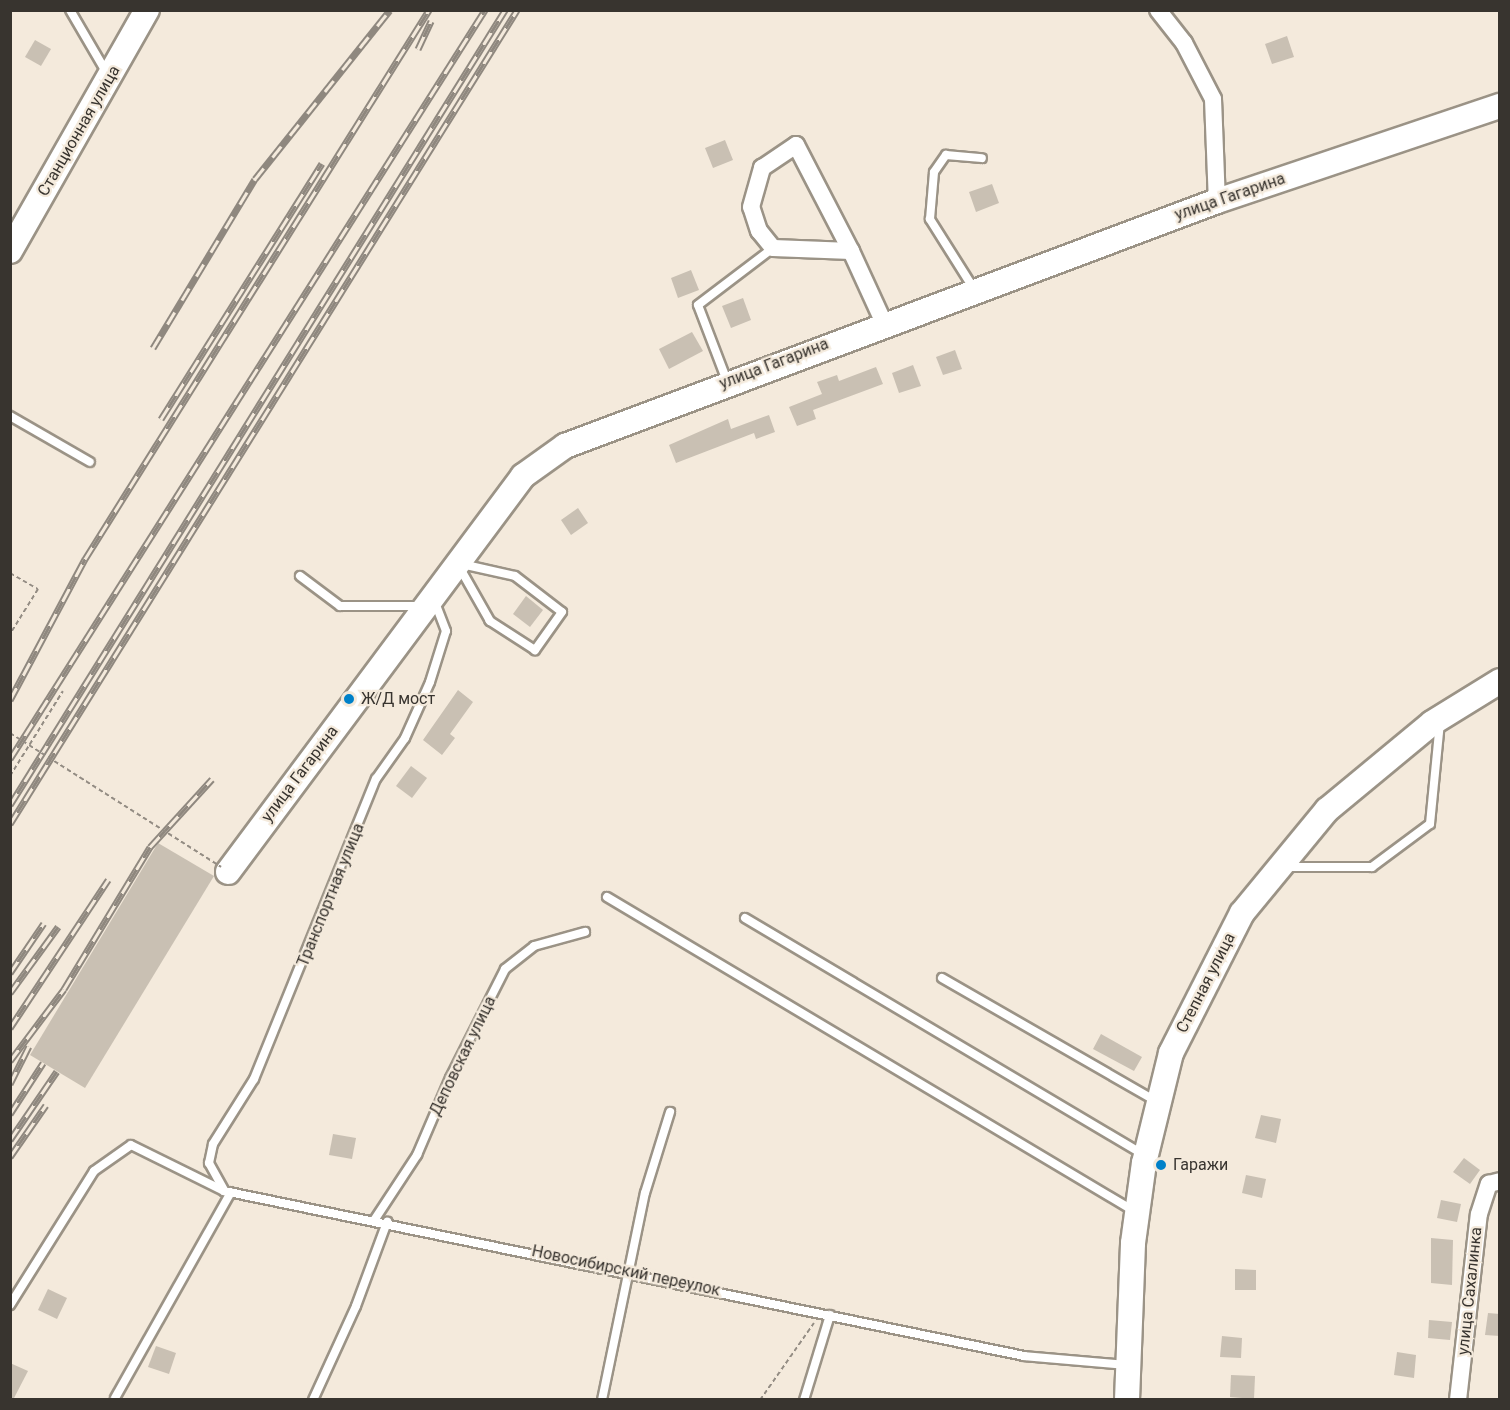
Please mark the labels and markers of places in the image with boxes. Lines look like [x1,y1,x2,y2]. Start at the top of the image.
place label: Ж/Д мост [361,689,435,709]
marker: Ж/Д мост [342,692,356,706]
place label: Гаражи [1173,1155,1228,1175]
marker: Гаражи [1154,1158,1168,1172]

